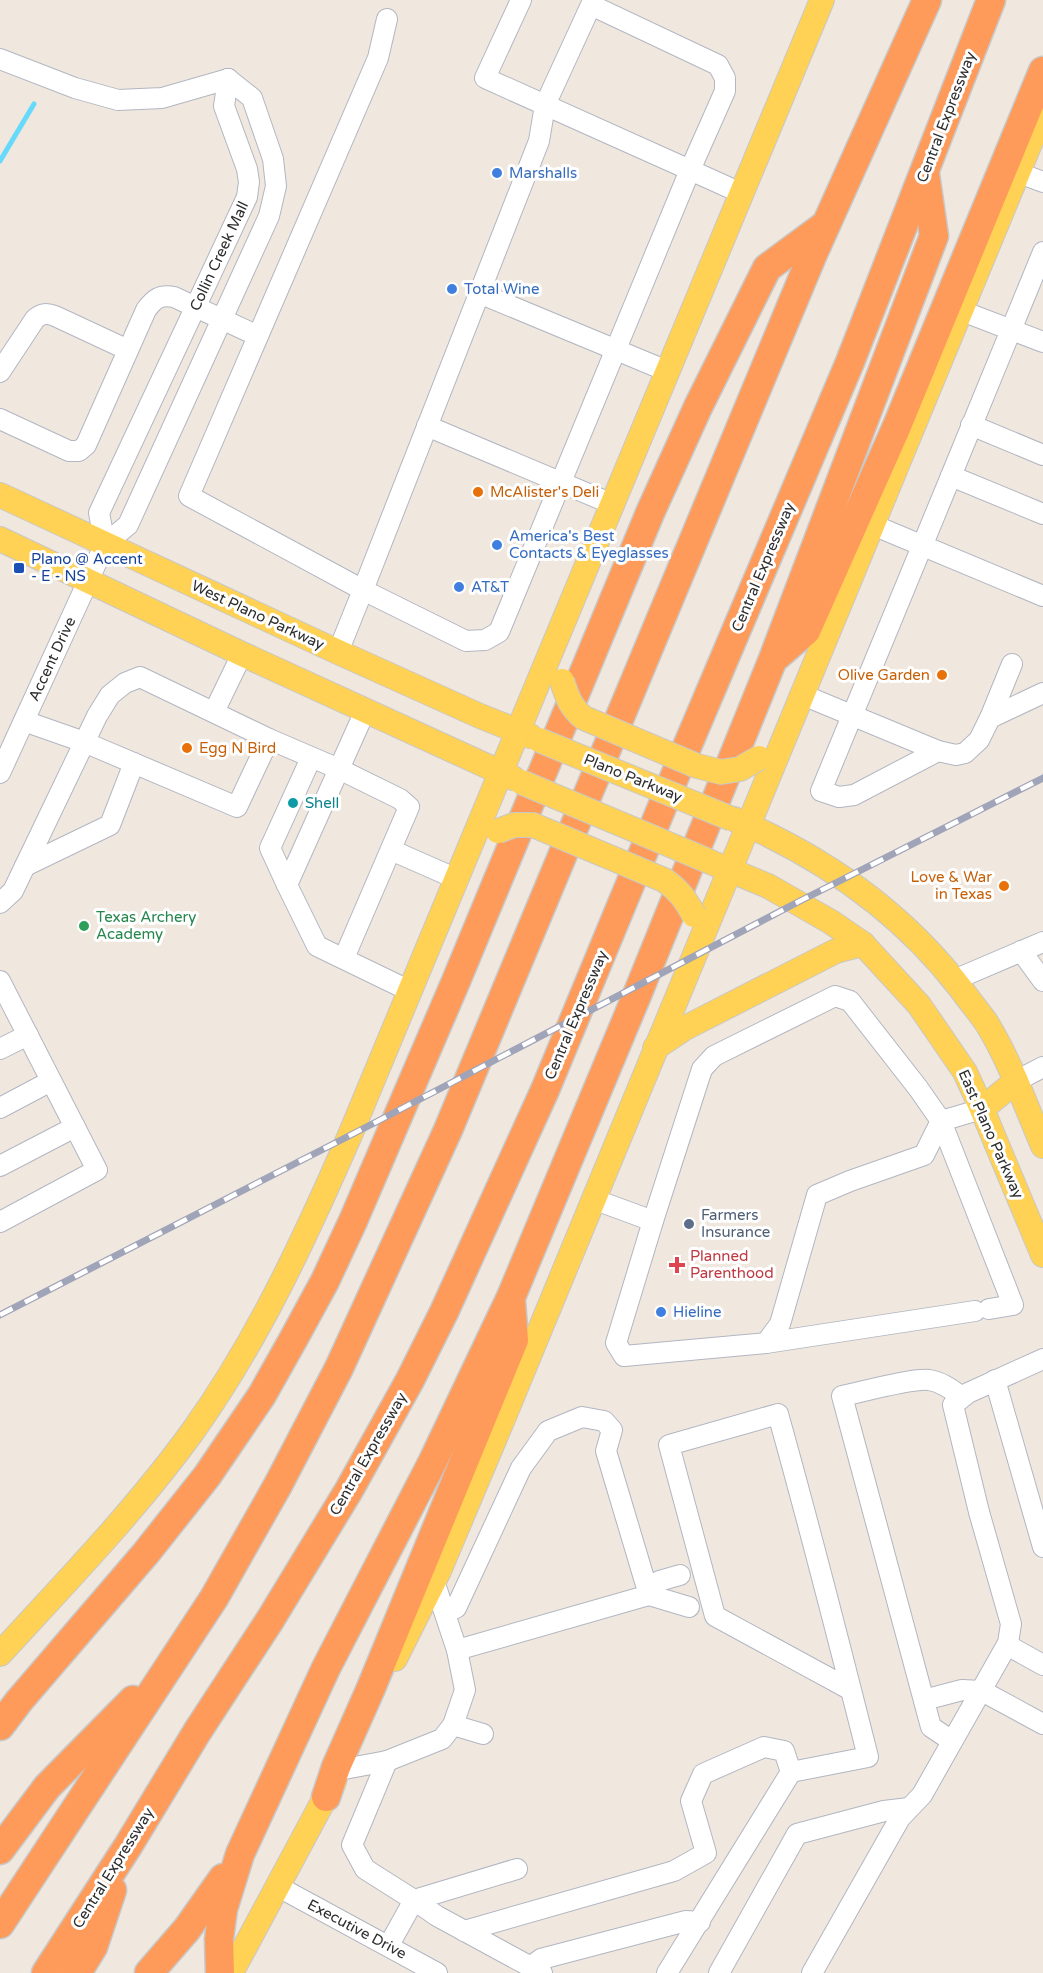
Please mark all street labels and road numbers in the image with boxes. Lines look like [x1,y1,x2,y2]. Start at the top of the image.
street label: Central Expressway [913,49,979,185]
street label: Collin Creek Mall [186,198,252,314]
street label: Central Expressway [728,500,798,634]
street label: West Plano Parkway [189,576,327,654]
street label: Accent Drive [25,614,79,704]
street label: Plano Parkway [581,750,685,806]
street label: Central Expressway [541,948,611,1082]
street label: East Plano Parkway [954,1067,1028,1201]
street label: Central Expressway [326,1389,410,1519]
street label: Central Expressway [69,1804,157,1932]
street label: Executive Drive [304,1895,410,1963]

